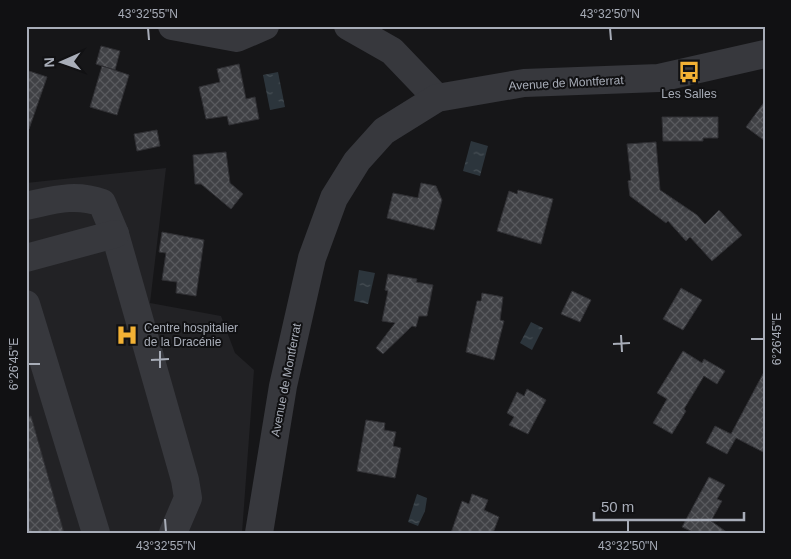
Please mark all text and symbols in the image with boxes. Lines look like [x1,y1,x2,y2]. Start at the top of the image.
text: 43°32'55"N [118,7,178,21]
text: 43°32'50"N [580,7,640,21]
north arrow [38,38,88,88]
text: N [41,57,57,68]
bus stop icon: Les Salles [676,59,702,85]
street label: Avenue de Montferrat [508,73,625,93]
place label: Les Salles [661,87,717,101]
text: 6°26'45"E [770,313,784,365]
place label: Centre hospitalier de la Dracénie [144,321,238,349]
street label: Avenue de Montferrat [268,321,304,438]
hospital icon: Centre hospitalier de la Dracénie [114,322,140,348]
text: 6°26'45"E [7,338,21,390]
scale bar [594,489,744,521]
text: 50 m [601,498,634,515]
text: 43°32'55"N [136,539,196,553]
text: 43°32'50"N [598,539,658,553]

